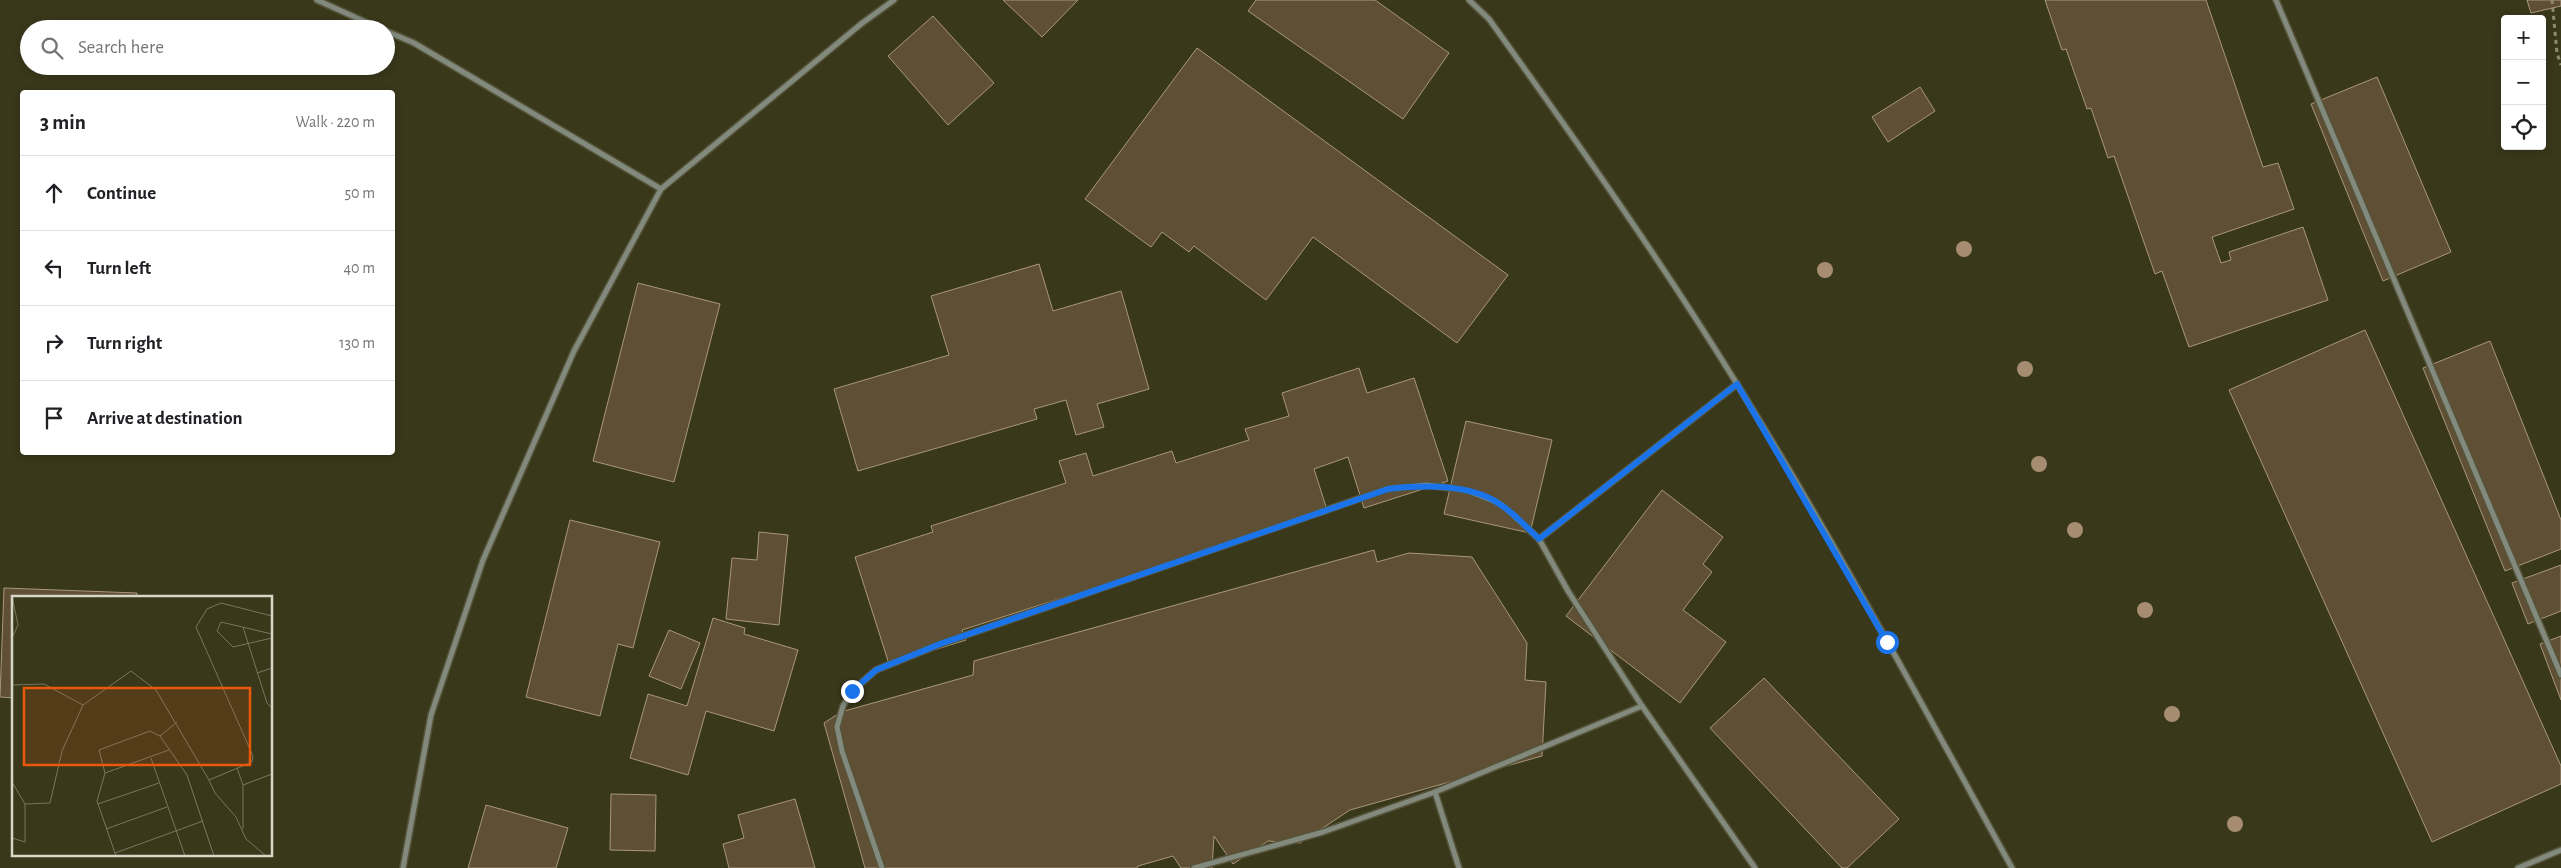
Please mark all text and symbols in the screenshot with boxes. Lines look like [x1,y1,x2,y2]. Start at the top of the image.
map controls [2501,15,2546,150]
button: + [2501,15,2546,60]
search box [20,20,395,75]
icon: search [38,34,66,62]
text: Search here [78,38,164,57]
button: − [2501,60,2546,105]
button: locate [2501,105,2546,150]
text: 3 min [40,112,86,133]
text: Walk · 220 m [296,114,375,130]
icon: ahead [40,179,68,207]
text: Continue [87,184,156,203]
text: 50 m [344,185,375,201]
icon: left [40,254,68,282]
text: Turn left [87,259,151,278]
text: 40 m [343,260,375,276]
icon: right [40,329,68,357]
text: Turn right [87,334,162,353]
text: 130 m [339,335,375,351]
icon: arrive [40,404,68,432]
text: Arrive at destination [87,409,243,428]
inset map [12,596,272,856]
route start [1876,631,1899,654]
route end [841,680,864,703]

